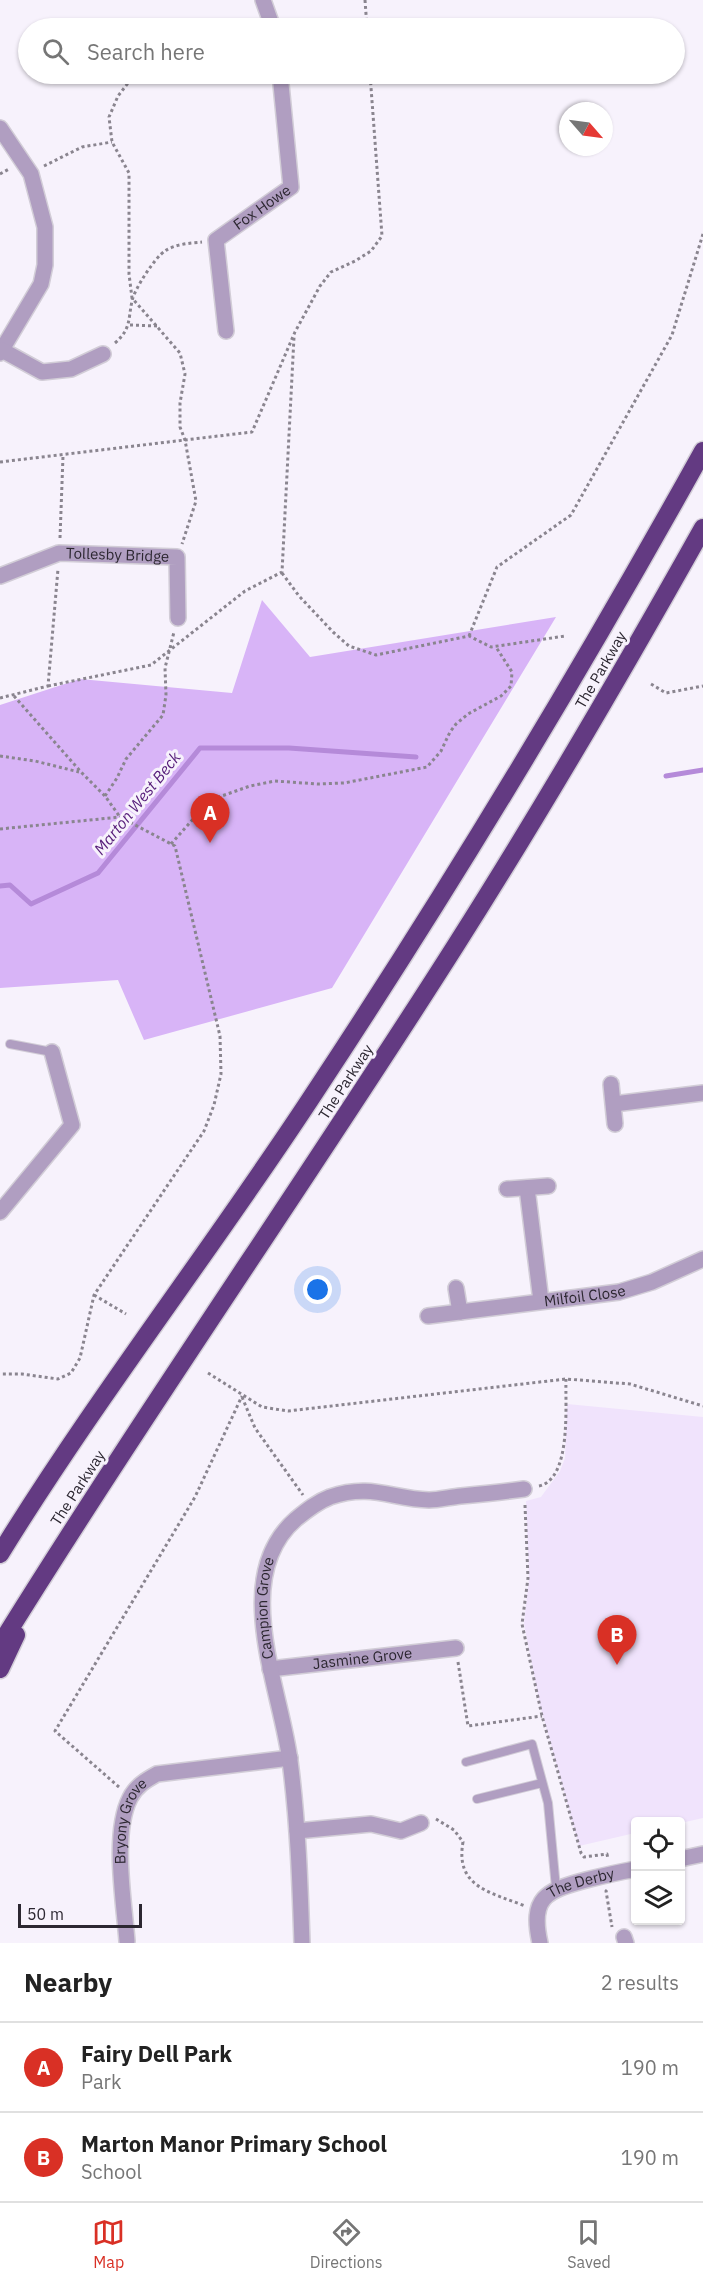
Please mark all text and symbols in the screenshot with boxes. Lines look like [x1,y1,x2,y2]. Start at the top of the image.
search box [18,18,685,84]
icon: search [39,35,72,68]
text: Search here [87,37,205,66]
north arrow [559,102,613,156]
street label: Fox Howe [229,180,294,234]
street label: Tollesby Bridge [66,543,170,566]
street label: The Parkway [571,627,631,712]
water label: Marton West Beck [89,747,185,858]
pin: A [190,794,230,843]
street label: The Parkway [314,1040,377,1123]
your location [303,1275,332,1304]
street label: Milfoil Close [543,1281,628,1310]
street label: The Parkway [46,1446,109,1529]
street label: Campion Grove [252,1554,278,1661]
pin: B [598,1616,636,1665]
street label: Jasmine Grove [312,1643,413,1673]
street label: Bryony Grove [110,1773,151,1865]
map controls [631,1817,685,1925]
button: locate [631,1817,685,1871]
street label: The Derby [543,1863,616,1902]
button: layers [631,1871,685,1925]
scale bar [18,1901,142,1928]
text: 50 m [27,1904,64,1924]
text: Nearby [24,1965,112,1999]
text: 2 results [601,1969,679,1996]
text: Fairy Dell Park [81,2039,232,2068]
text: A [37,2054,50,2081]
text: 190 m [621,2054,679,2081]
text: Park [81,2068,121,2095]
text: Marton Manor Primary School [81,2129,387,2158]
text: B [37,2144,50,2171]
text: 190 m [621,2144,679,2171]
text: School [81,2158,142,2185]
tab: Map [92,2216,125,2272]
tab: Directions [310,2216,383,2272]
tab: Saved [567,2216,611,2272]

